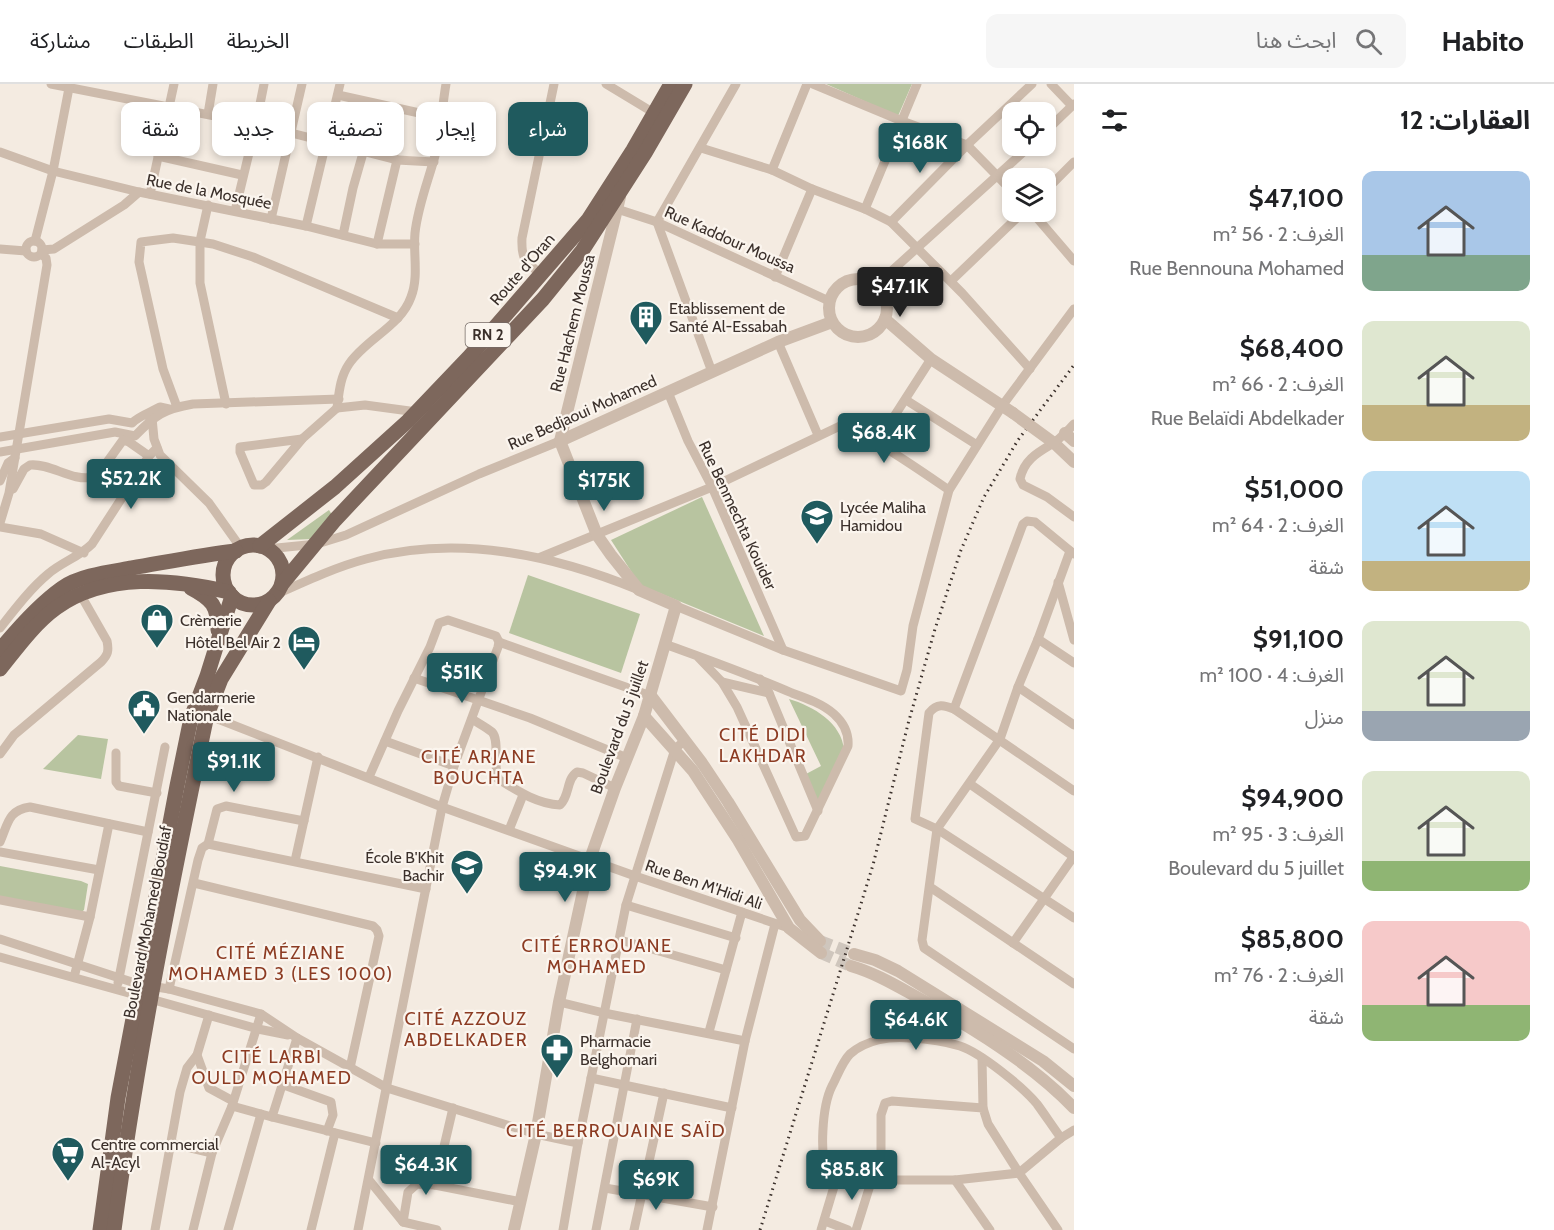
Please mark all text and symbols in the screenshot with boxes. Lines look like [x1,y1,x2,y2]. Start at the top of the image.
search box [986,14,1406,68]
text: Habito [1442,24,1524,58]
icon: search [1352,25,1385,58]
text: ابحث هنا [1256,27,1337,54]
text: مشاركة [30,28,91,53]
text: الطبقات [124,28,194,53]
text: الخريطة [227,28,290,53]
chip: شقة [121,102,200,156]
chip: جديد [212,102,295,156]
chip: تصفية [307,102,404,156]
chip: إيجار [416,102,496,156]
chip: شراء [508,102,588,156]
map controls [1002,102,1056,222]
button: locate [1002,102,1056,156]
icon: filters [1098,104,1131,137]
text: العقارات: 12 [1400,104,1530,136]
pin: $168K [878,123,962,174]
text: $168K [893,130,947,154]
button: layers [1002,168,1056,222]
street label: Rue de la Mosquée [145,170,273,213]
text: $47,100 [1249,182,1344,214]
icon: home [1410,195,1482,267]
street label: Rue Kaddour Moussa [662,202,798,277]
text: الغرف: 2 · 56 m² [1213,222,1344,246]
street label: Route d'Oran [486,229,559,309]
street label: Rue Hachem Moussa [546,252,599,394]
text: Rue Bennouna Mohamed [1129,256,1344,280]
pin: $47.1K [851,267,949,318]
text: $47.1K [871,274,929,298]
building icon: Etablissement de Santé Al-Essabah [628,299,664,346]
place label: Etablissement de Santé Al-Essabah [669,299,787,336]
road number: RN 2 [466,323,510,347]
text: $68,400 [1240,332,1344,364]
icon: home [1410,345,1482,417]
street label: Rue Bedjaoui Mohamed [505,371,659,454]
text: الغرف: 2 · 66 m² [1212,372,1344,396]
text: Rue Belaïdi Abdelkader [1151,406,1344,430]
pin: $68.4K [835,413,933,464]
text: $68.4K [852,420,916,444]
street label: Rue Benmechta Kouider [695,438,781,594]
pin: $52.2K [82,459,180,510]
pin: $175K [562,461,646,512]
text: $52.2K [101,466,161,490]
text: $175K [578,468,630,492]
text: $51,000 [1244,473,1344,505]
icon: home [1410,495,1482,567]
school or university icon: Lycée Maliha Hamidou [799,498,835,545]
place label: Lycée Maliha Hamidou [840,498,926,535]
text: الغرف: 2 · 64 m² [1212,513,1344,537]
text: شقة [1309,555,1344,579]
shop icon: Crèmerie [139,602,175,649]
place label: Crèmerie [180,611,242,630]
text: $91,100 [1253,623,1344,655]
hotel icon: Hôtel Bel Air 2 [286,624,322,671]
place label: Hôtel Bel Air 2 [185,633,281,652]
icon: home [1410,645,1482,717]
pin: $51K [426,653,498,704]
street label: Boulevard du 5 juillet [586,657,653,797]
text: $51K [441,660,483,684]
text: الغرف: 4 · 100 m² [1200,663,1344,687]
public building icon: Gendarmerie Nationale [126,688,162,735]
place label: Gendarmerie Nationale [167,688,255,725]
text: منزل [1305,705,1344,729]
district label: CITÉ DIDI LAKHDAR [719,724,807,767]
pin: $91.1K [185,742,283,793]
district label: CITÉ ARJANE BOUCHTA [421,746,537,789]
text: $91.1K [207,749,261,773]
text: $94,900 [1241,782,1344,814]
icon: home [1410,795,1482,867]
text: الغرف: 3 · 95 m² [1213,822,1344,846]
street label: Boulevard Mohamed Boudiaf [119,823,176,1020]
place label: École B'Khit Bachir [365,848,445,885]
school or university icon: École B'Khit Bachir [449,848,485,895]
pin: $94.9K [516,852,614,903]
street label: Rue Ben M'Hidi Ali [643,856,765,913]
text: Boulevard du 5 juillet [1168,856,1344,880]
text: $94.9K [533,859,597,883]
text: $85,800 [1241,923,1344,955]
district label: CITÉ ERROUANE MOHAMED [522,935,672,978]
district label: CITÉ MÉZIANE MOHAMED 3 (LES 1000) [168,942,394,985]
icon: home [1410,945,1482,1017]
text: الغرف: 2 · 76 m² [1214,963,1344,987]
pin: $64.6K [867,1000,965,1051]
text: شقة [1309,1005,1344,1029]
text: $64.6K [884,1007,948,1031]
district label: CITÉ AZZOUZ ABDELKADER [404,1008,528,1051]
pharmacy icon: Pharmacie Belghomari [539,1032,575,1079]
place label: Pharmacie Belghomari [580,1032,657,1069]
district label: CITÉ LARBI OULD MOHAMED [192,1046,352,1089]
district label: CITÉ BERROUAINE SAÏD [506,1120,726,1142]
supermarket icon: Centre commercial Al-Acyl [50,1135,86,1182]
place label: Centre commercial Al-Acyl [91,1135,219,1172]
pin: $64.3K [377,1145,475,1196]
pin: $85.8K [803,1150,901,1201]
text: $64.3K [394,1152,458,1176]
text: $85.8K [820,1157,884,1181]
pin: $69K [620,1160,692,1211]
text: $69K [633,1167,679,1191]

